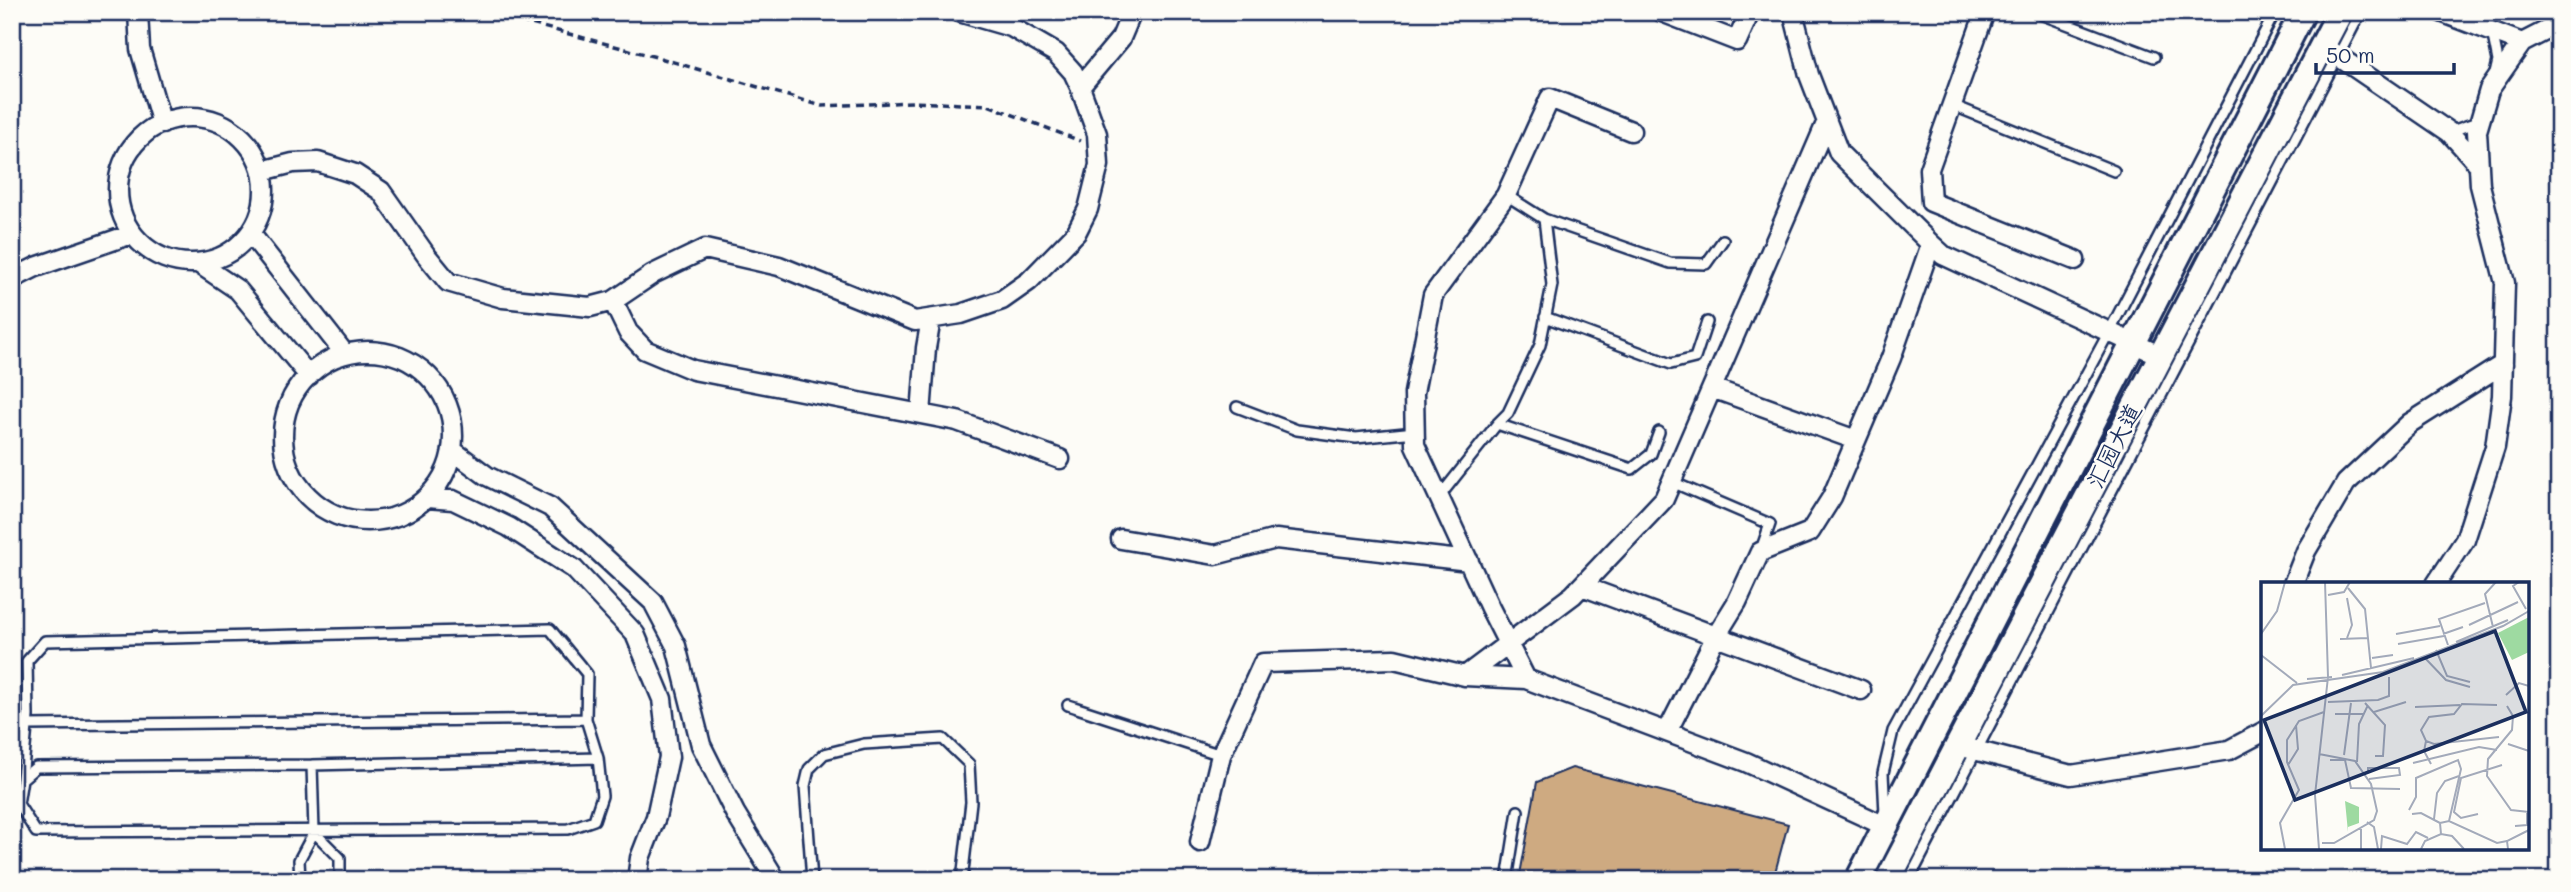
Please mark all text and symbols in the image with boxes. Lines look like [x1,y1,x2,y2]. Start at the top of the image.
scale bar [2316,32,2454,76]
text: 50 m [2326,41,2375,68]
street label: 汇园大道 [2079,398,2147,493]
inset map [2261,582,2529,850]

